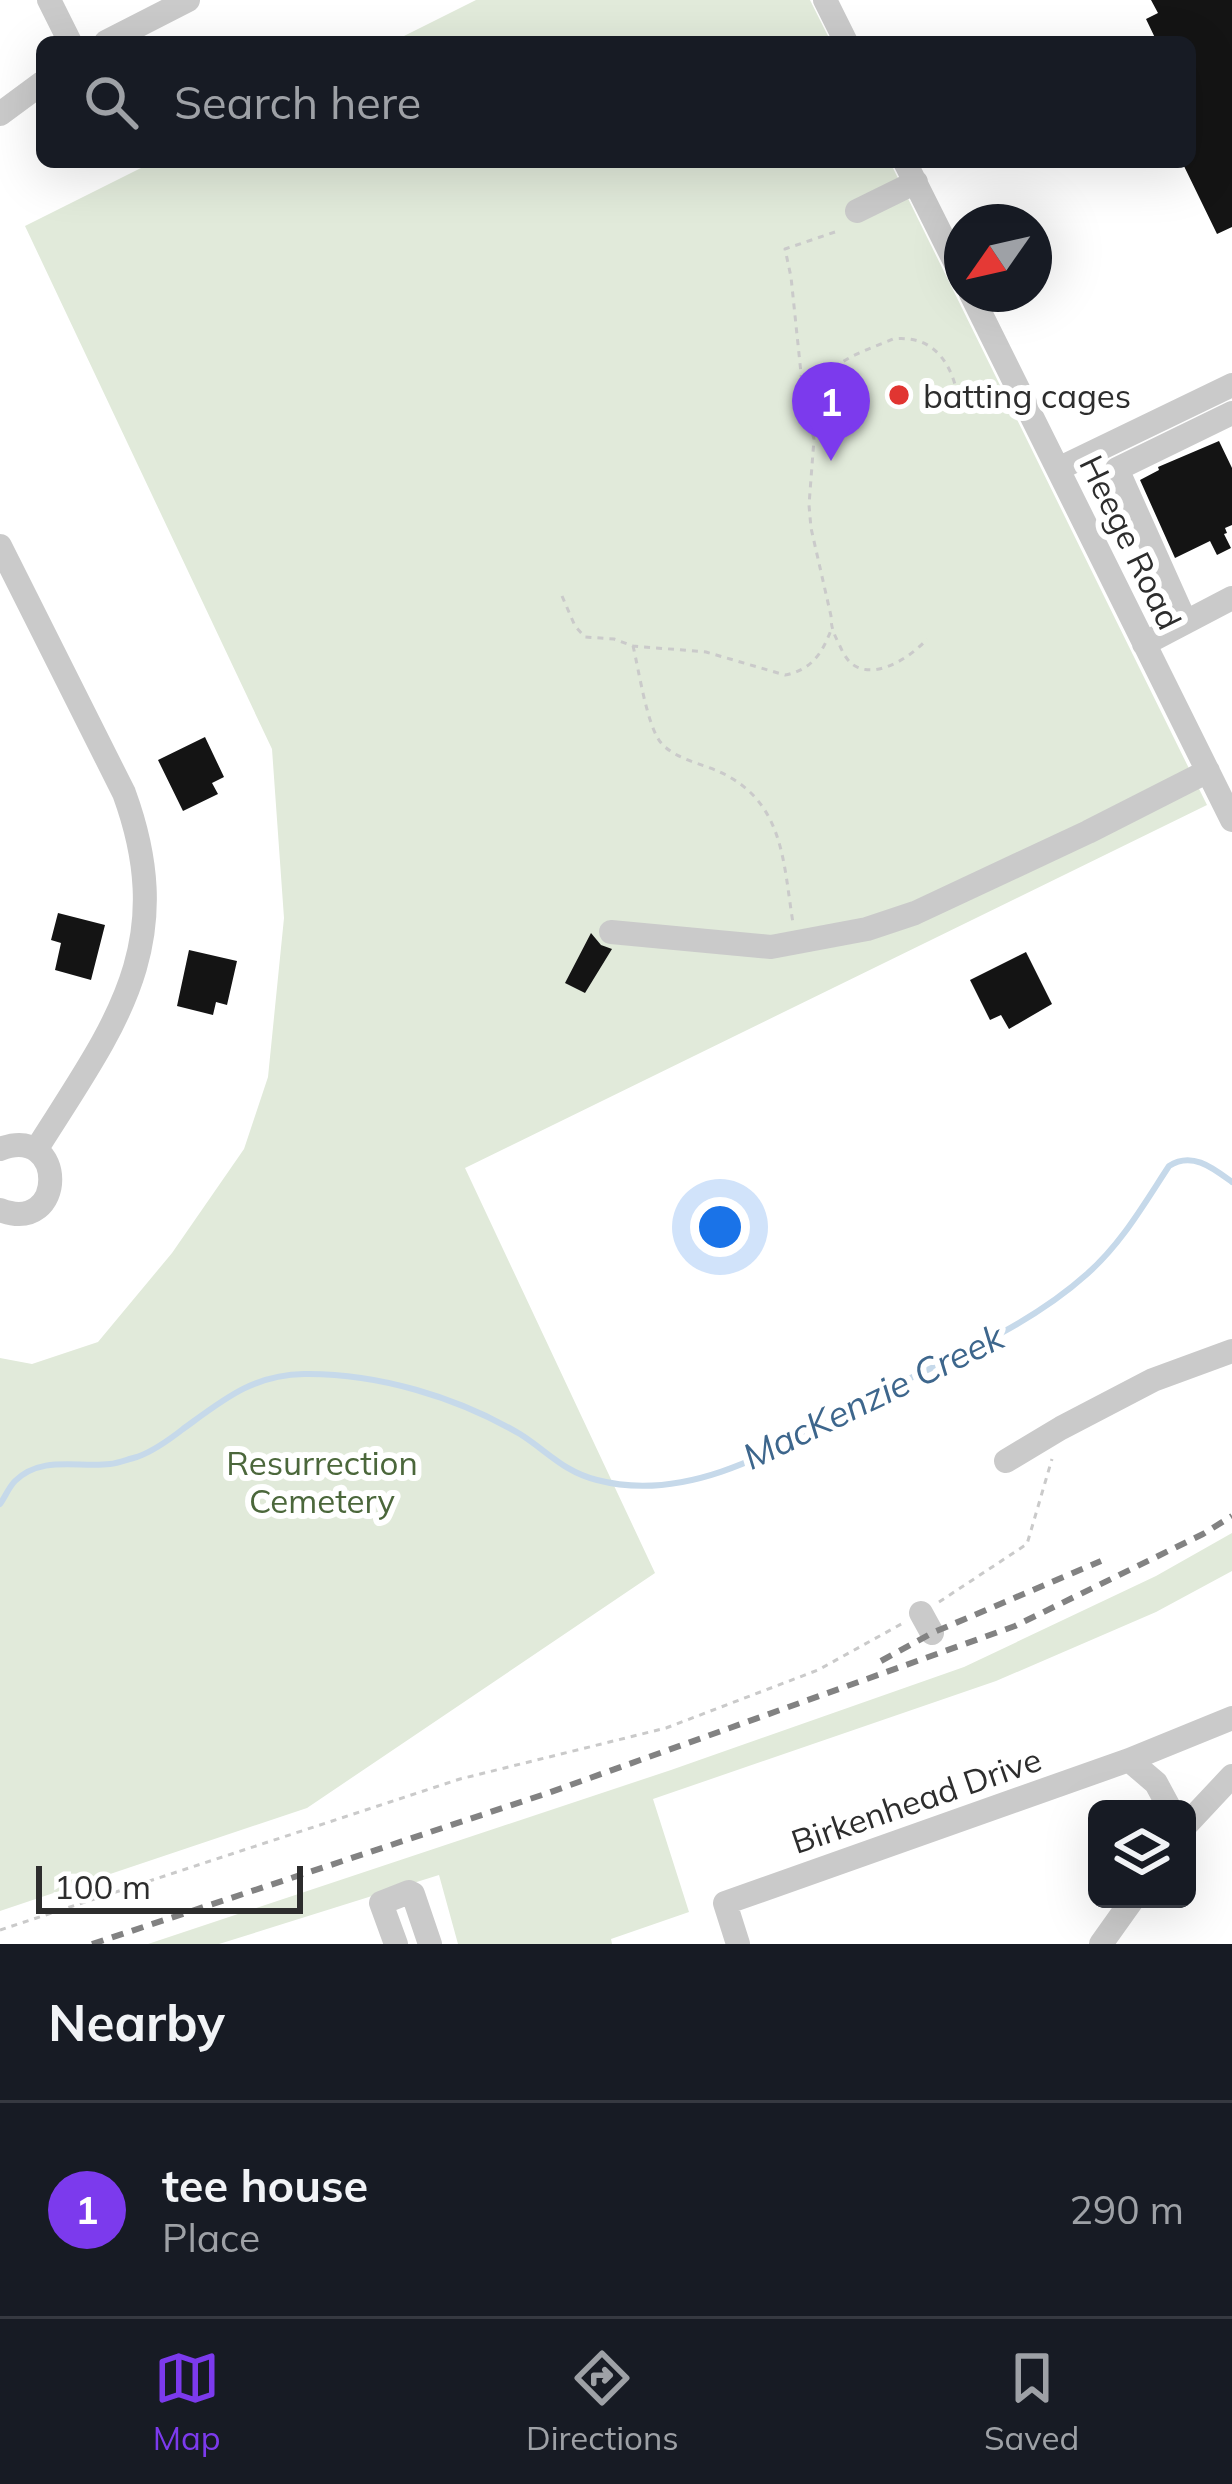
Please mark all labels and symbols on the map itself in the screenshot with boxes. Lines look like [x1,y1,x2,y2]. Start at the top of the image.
north arrow [944,204,1052,312]
pin: 1 [792,362,870,461]
place label: batting cages [923,375,1131,416]
marker: batting cages [886,382,912,408]
street label: Heege Road [1071,448,1191,636]
your location [690,1197,750,1257]
water label: MacKenzie Creek [735,1313,1012,1479]
park label: Resurrection Cemetery [226,1442,418,1521]
street label: Birkenhead Drive [786,1738,1046,1862]
scale bar [36,1860,303,1913]

